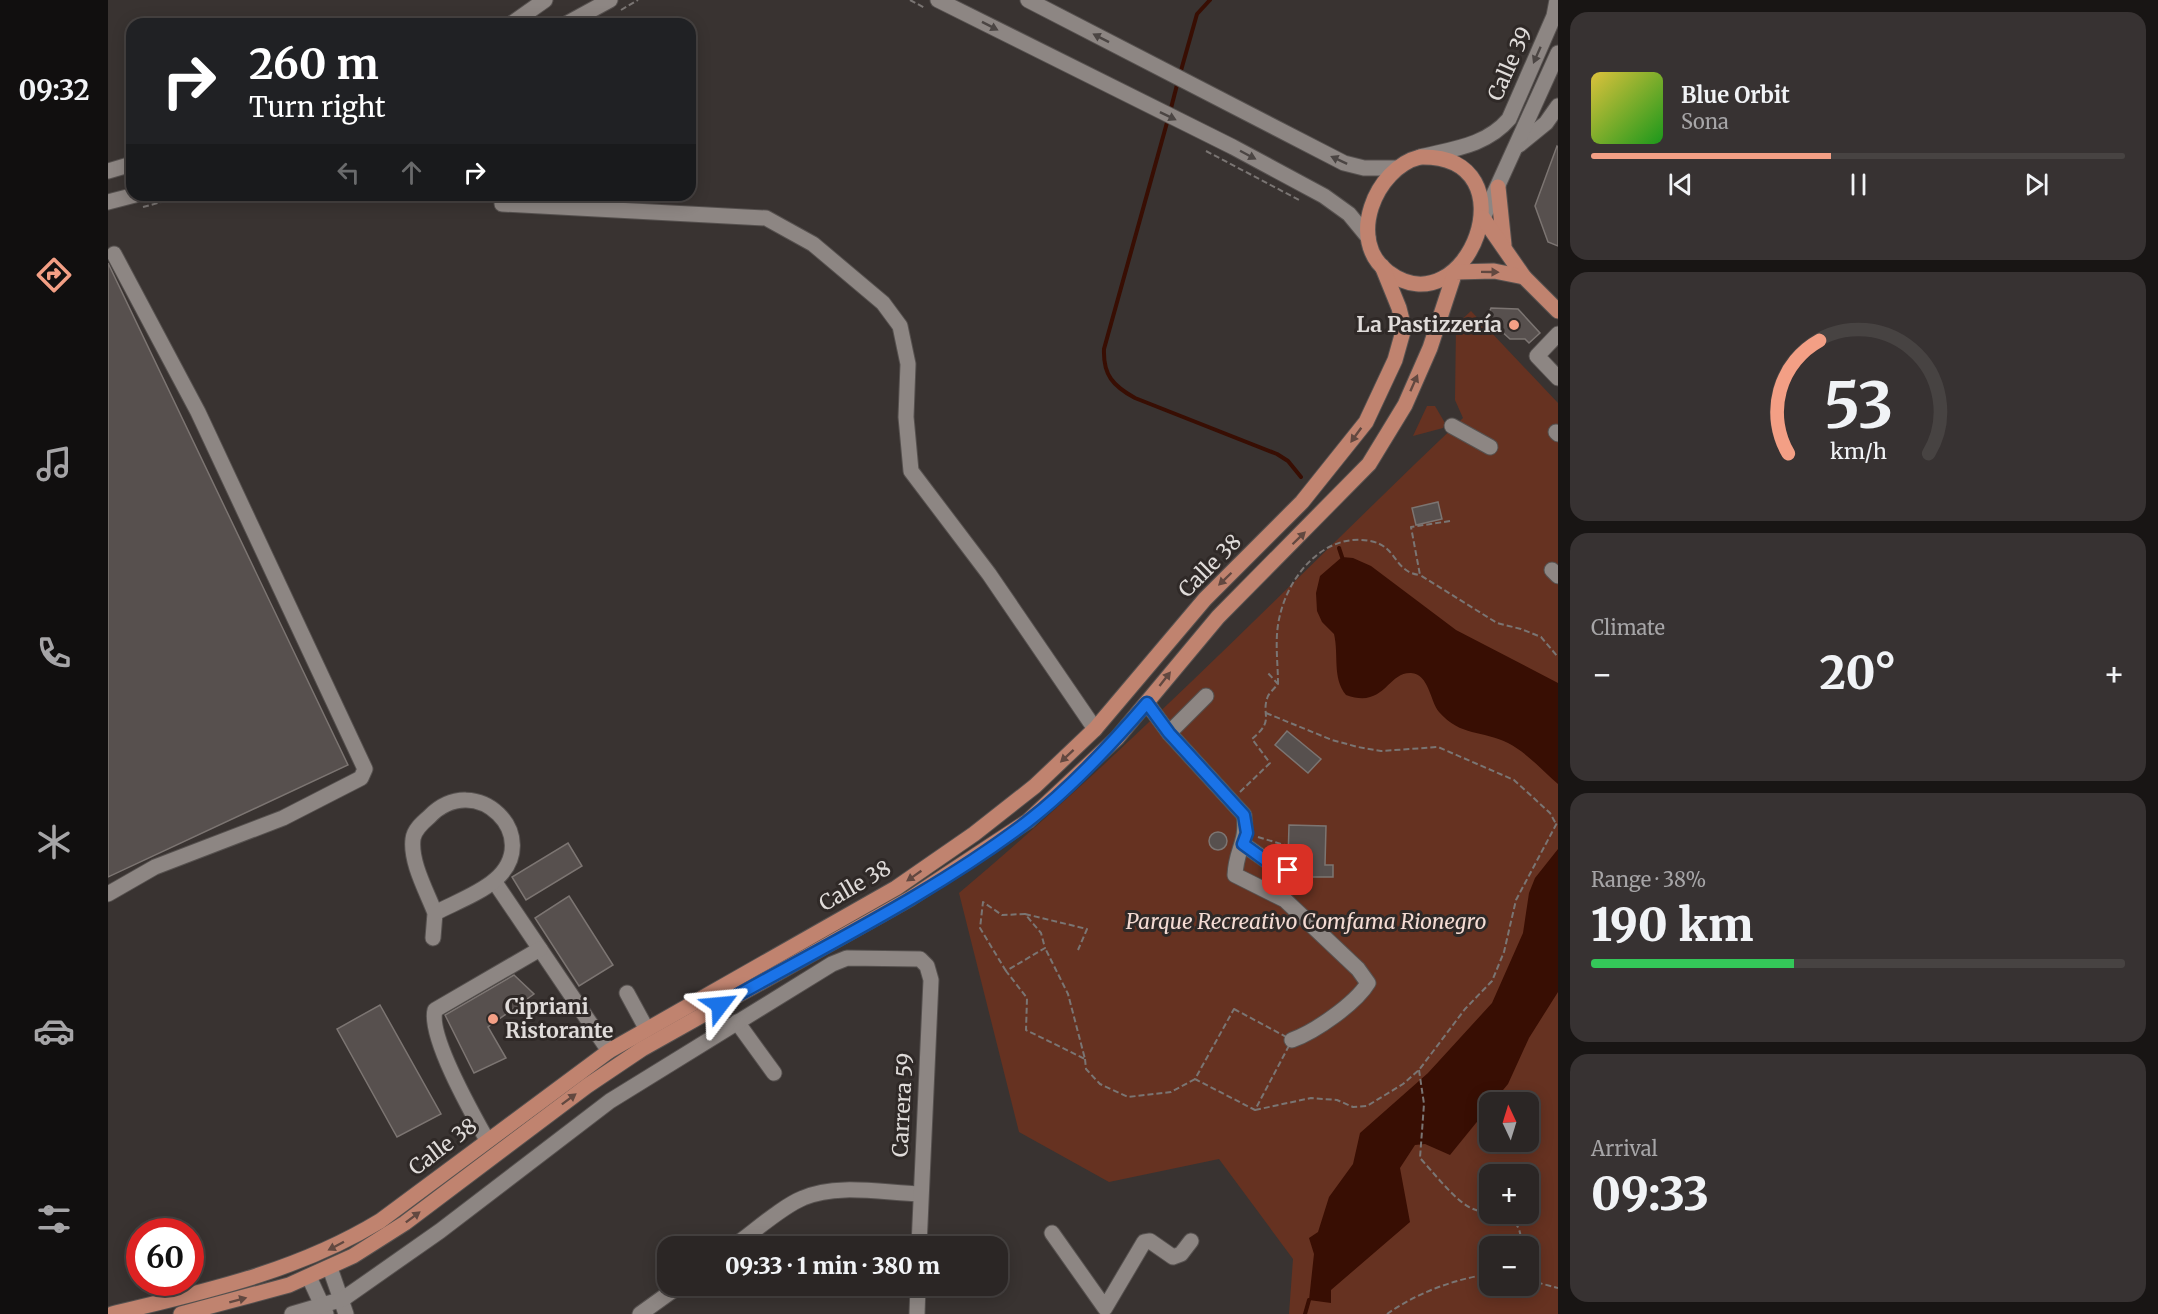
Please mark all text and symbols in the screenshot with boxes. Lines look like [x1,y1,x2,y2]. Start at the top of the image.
one-way arrow [982,22,999,31]
street label: Calle 39 [1481,23,1538,105]
one-way arrow [1093,33,1110,43]
text: 260 m [249,38,379,90]
icon: right [150,42,228,120]
one-way arrow [1532,46,1542,64]
text: 09:32 [18,73,90,107]
text: Blue Orbit [1681,81,1790,109]
text: Turn right [249,90,386,124]
text: Sona [1681,109,1729,134]
one-way arrow [1159,111,1176,121]
one-way arrow [1240,150,1257,160]
one-way arrow [1330,155,1347,164]
icon: left [332,156,365,189]
icon: ahead [395,156,428,189]
icon: right [458,156,491,189]
icon: previous [1664,168,1697,201]
icon: pause [1842,168,1875,201]
icon: next [2020,168,2053,201]
icon: directions [33,254,75,296]
one-way arrow [1480,267,1499,276]
place label: La Pastizzería [1356,311,1502,338]
marker: La Pastizzería [1507,318,1521,332]
text: 53 [1823,367,1893,445]
one-way arrow [1409,373,1419,391]
one-way arrow [1350,427,1362,443]
text: km/h [1830,438,1886,465]
icon: music [33,443,75,485]
street label: Calle 38 [1172,528,1247,603]
one-way arrow [1291,531,1305,545]
one-way arrow [1219,572,1233,586]
text: Climate [1591,615,1665,640]
icon: phone [33,632,75,674]
text: 20° [1820,645,1896,701]
text: − [1591,654,1613,695]
text: + [2103,654,2125,695]
one-way arrow [1158,671,1171,687]
one-way arrow [1060,749,1075,763]
icon: climate [33,821,75,863]
pin [1262,844,1313,895]
icon: arrive [1271,853,1304,886]
street label: Calle 38 [814,854,896,917]
text: Range · 38% [1591,867,1706,892]
one-way arrow [906,870,922,882]
text: 190 km [1591,897,1753,953]
park label: Parque Recreativo Comfama Rionegro [1126,908,1486,935]
position arrow [688,973,752,1037]
place label: Cipriani Ristorante [505,993,613,1044]
icon: car [33,1010,75,1052]
marker: Cipriani Ristorante [486,1012,500,1026]
street label: Carrera 59 [886,1052,919,1158]
north arrow [1479,1092,1539,1152]
map controls [1479,1092,1539,1296]
one-way arrow [561,1094,576,1106]
street label: Calle 38 [403,1112,482,1181]
text: Arrival [1591,1136,1658,1161]
button: + [1479,1164,1539,1224]
text: 09:33 [1591,1166,1709,1222]
icon: filters [33,1198,75,1240]
one-way arrow [405,1210,421,1223]
speed limit sign: 60 [126,1218,204,1296]
button: − [1479,1236,1539,1296]
one-way arrow [328,1241,345,1251]
text: 09:33 · 1 min · 380 m [725,1252,940,1280]
one-way arrow [229,1294,247,1304]

